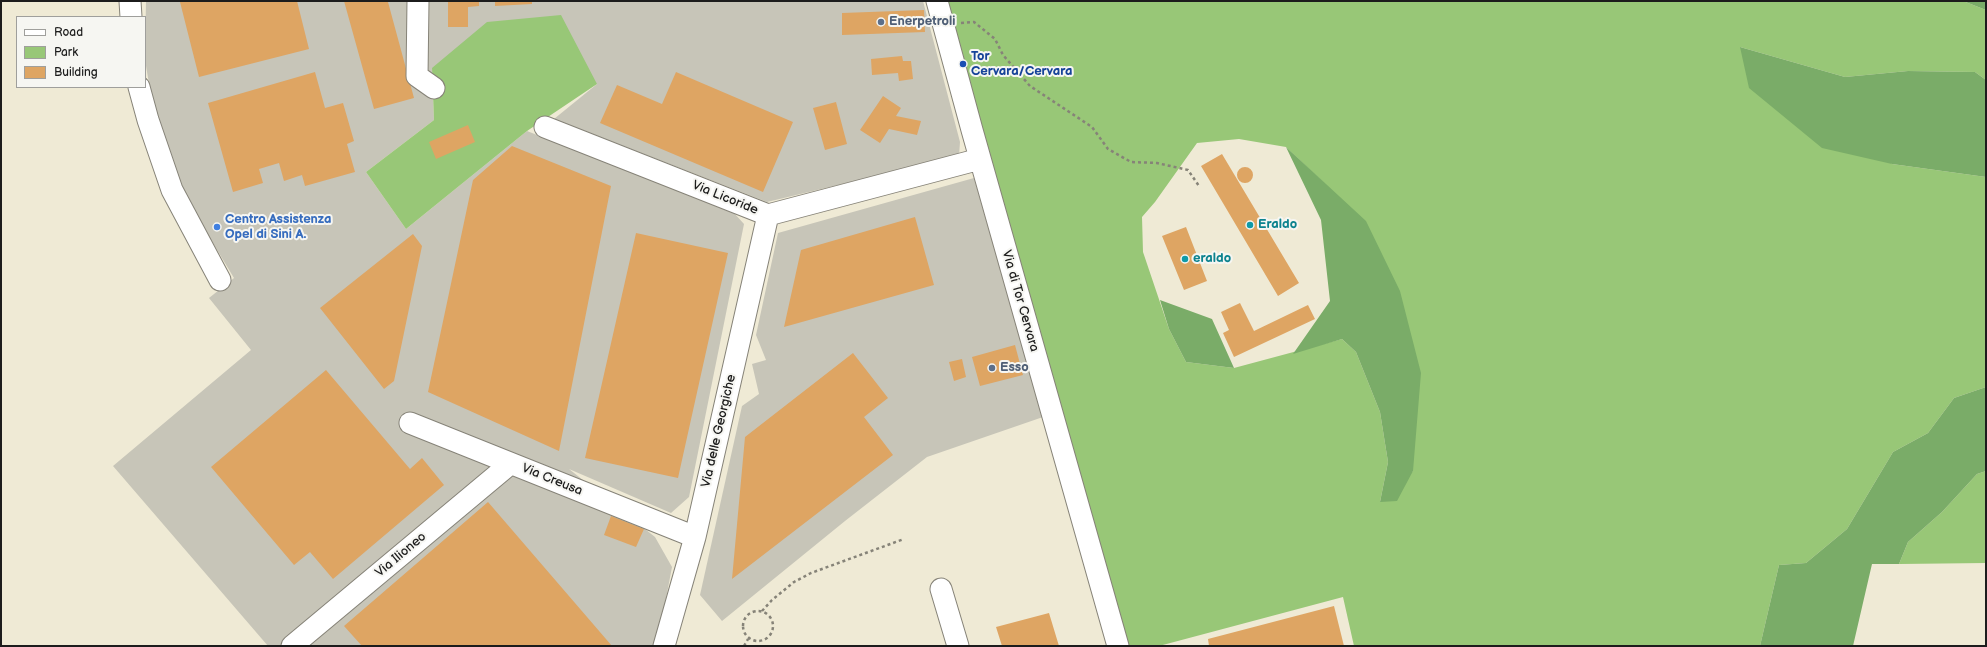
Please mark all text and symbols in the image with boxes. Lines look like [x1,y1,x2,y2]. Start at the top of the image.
place label: Enerpetroli [889,14,955,30]
legend [16,16,146,88]
marker: Enerpetroli [876,17,886,27]
text: Road [54,25,83,40]
text: Park [54,45,78,60]
place label: Tor Cervara/Cervara [971,49,1073,80]
marker: Tor Cervara/Cervara [958,59,968,69]
text: Building [54,65,98,80]
street label: Via Licoride [690,178,760,218]
place label: Centro Assistenza Opel di Sini A. [225,212,331,243]
place label: Eraldo [1258,217,1297,233]
marker: Eraldo [1245,220,1255,230]
marker: Centro Assistenza Opel di Sini A. [212,222,222,232]
street label: Via di Tor Cervara [998,248,1042,354]
place label: eraldo [1193,251,1231,267]
marker: eraldo [1180,254,1190,264]
place label: Esso [1000,360,1029,376]
marker: Esso [987,363,997,373]
street label: Via delle Georgiche [698,373,740,489]
street label: Via Creusa [519,461,585,499]
street label: Via Ilioneo [372,529,430,581]

